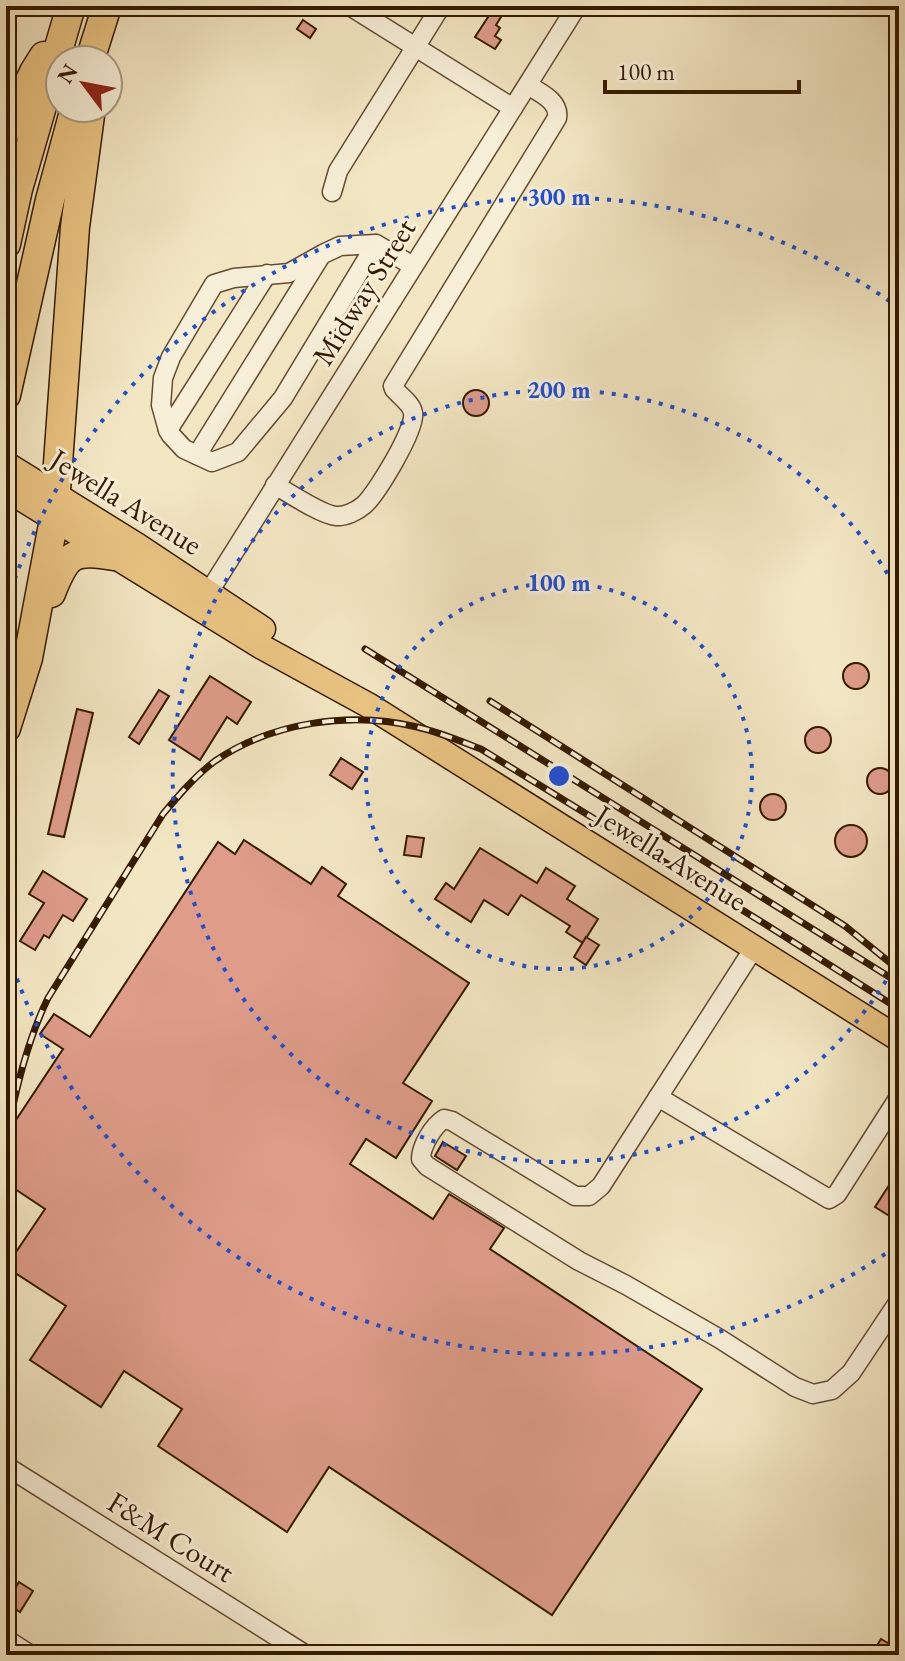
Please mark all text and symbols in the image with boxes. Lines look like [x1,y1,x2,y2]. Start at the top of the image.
north arrow [44,44,124,124]
scale bar [605,44,799,94]
text: 100 m [617,56,675,87]
text: N [50,58,85,89]
text: 300 m [527,181,591,212]
street label: Midway Street [303,210,425,373]
text: 200 m [527,374,591,405]
street label: Jewella Avenue [41,438,209,564]
text: 100 m [527,567,591,598]
centre of rings [545,762,573,790]
street label: Jewella Avenue [586,794,754,920]
street label: F&M Court [101,1482,242,1591]

